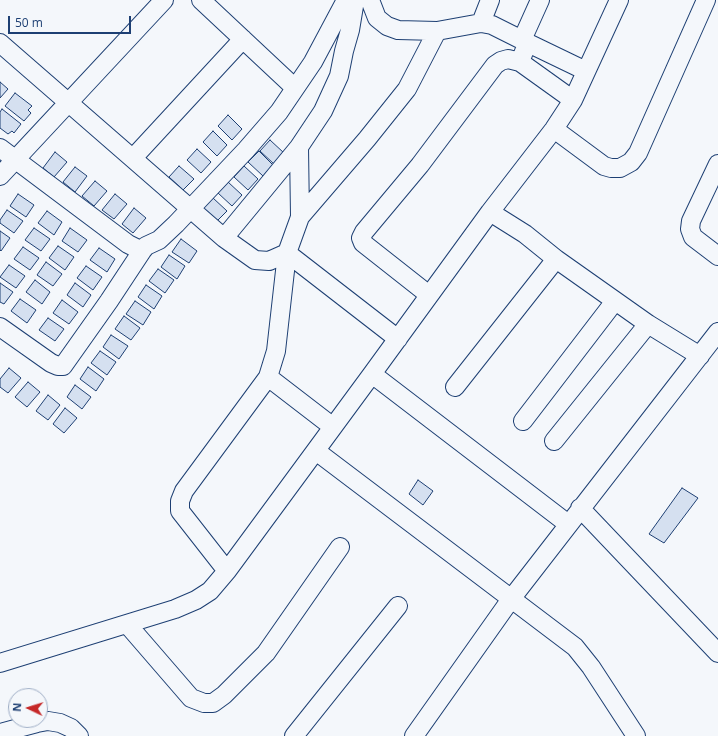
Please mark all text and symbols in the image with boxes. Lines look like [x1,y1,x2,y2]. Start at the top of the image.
scale bar [10,8,133,34]
text: 50 m [15,14,43,31]
north arrow [8,688,48,728]
text: N [9,702,24,712]

